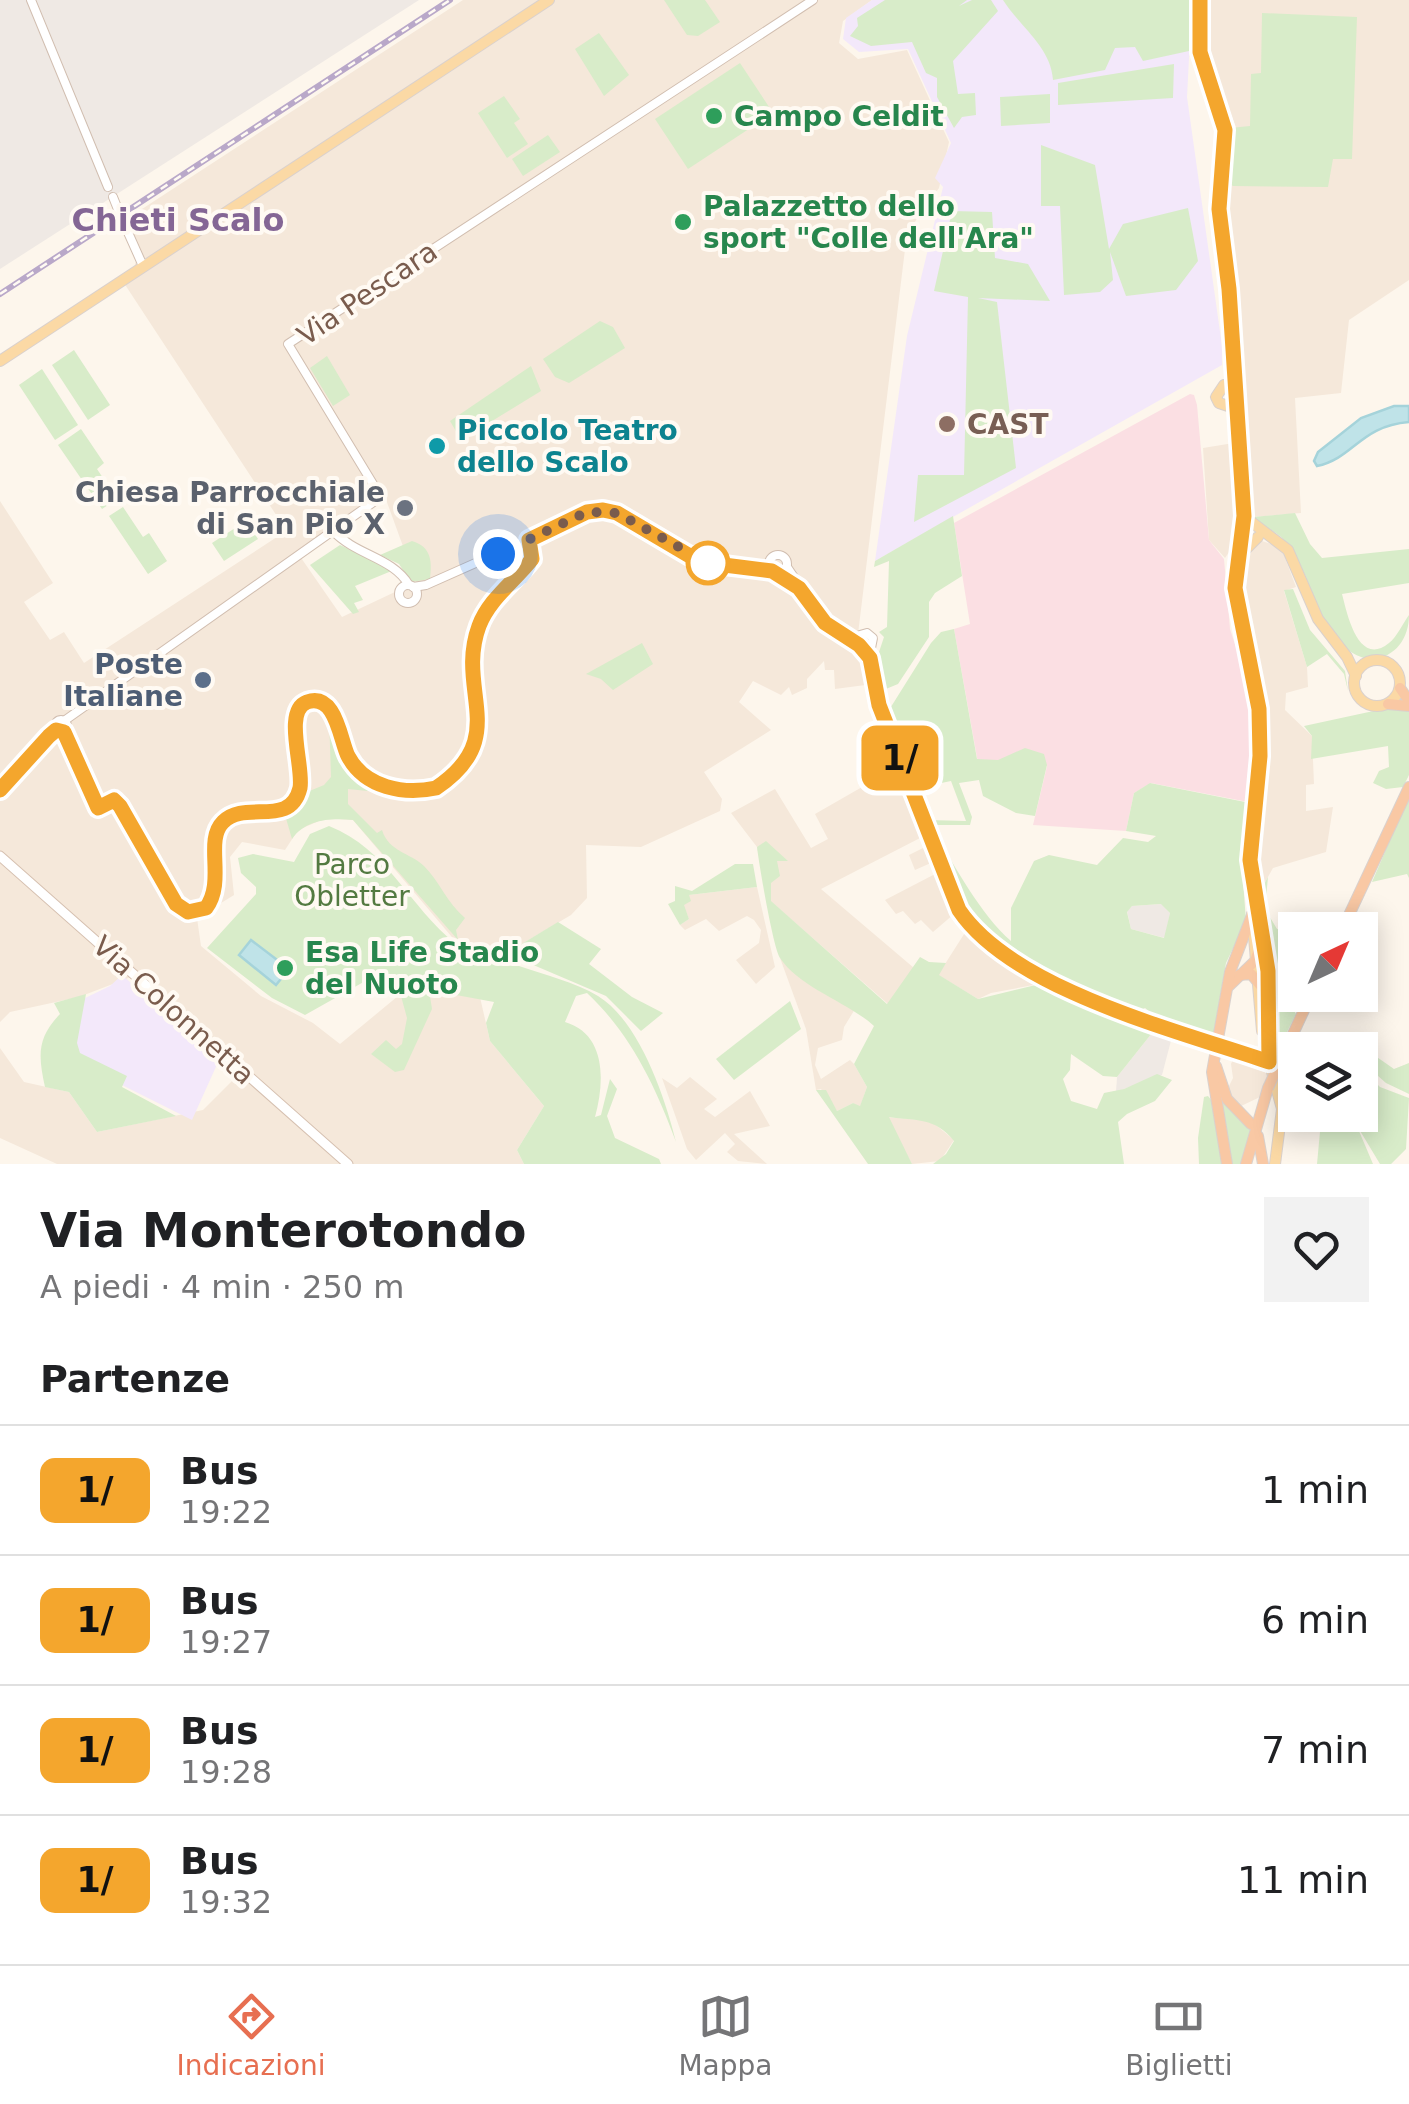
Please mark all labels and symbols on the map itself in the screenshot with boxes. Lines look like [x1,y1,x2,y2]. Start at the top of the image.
place label: Campo Celdit [734,100,944,133]
marker: Campo Celdit [703,105,725,127]
place label: Palazzetto dello sport "Colle dell'Ara" [703,190,1034,255]
district label: Chieti Scalo [72,201,284,239]
marker: Palazzetto dello sport "Colle dell'Ara" [672,211,694,233]
street label: Via Pescara [291,235,443,352]
place label: CAST [967,408,1048,441]
marker: CAST [936,413,958,435]
place label: Piccolo Teatro dello Scalo [457,414,678,479]
marker: Piccolo Teatro dello Scalo [426,435,448,457]
place label: Chiesa Parrocchiale di San Pio X [75,476,385,541]
marker: Chiesa Parrocchiale di San Pio X [394,497,416,519]
your location [473,529,523,579]
unlabelled marker [687,542,729,584]
place label: Poste Italiane [63,648,183,713]
marker: Poste Italiane [192,669,214,691]
line badge: 1/ [855,726,945,790]
park label: Parco Obletter [294,848,410,913]
north arrow [1278,912,1378,1012]
street label: Via Colonnetta [86,929,261,1091]
place label: Esa Life Stadio del Nuoto [305,936,539,1001]
marker: Esa Life Stadio del Nuoto [274,957,296,979]

